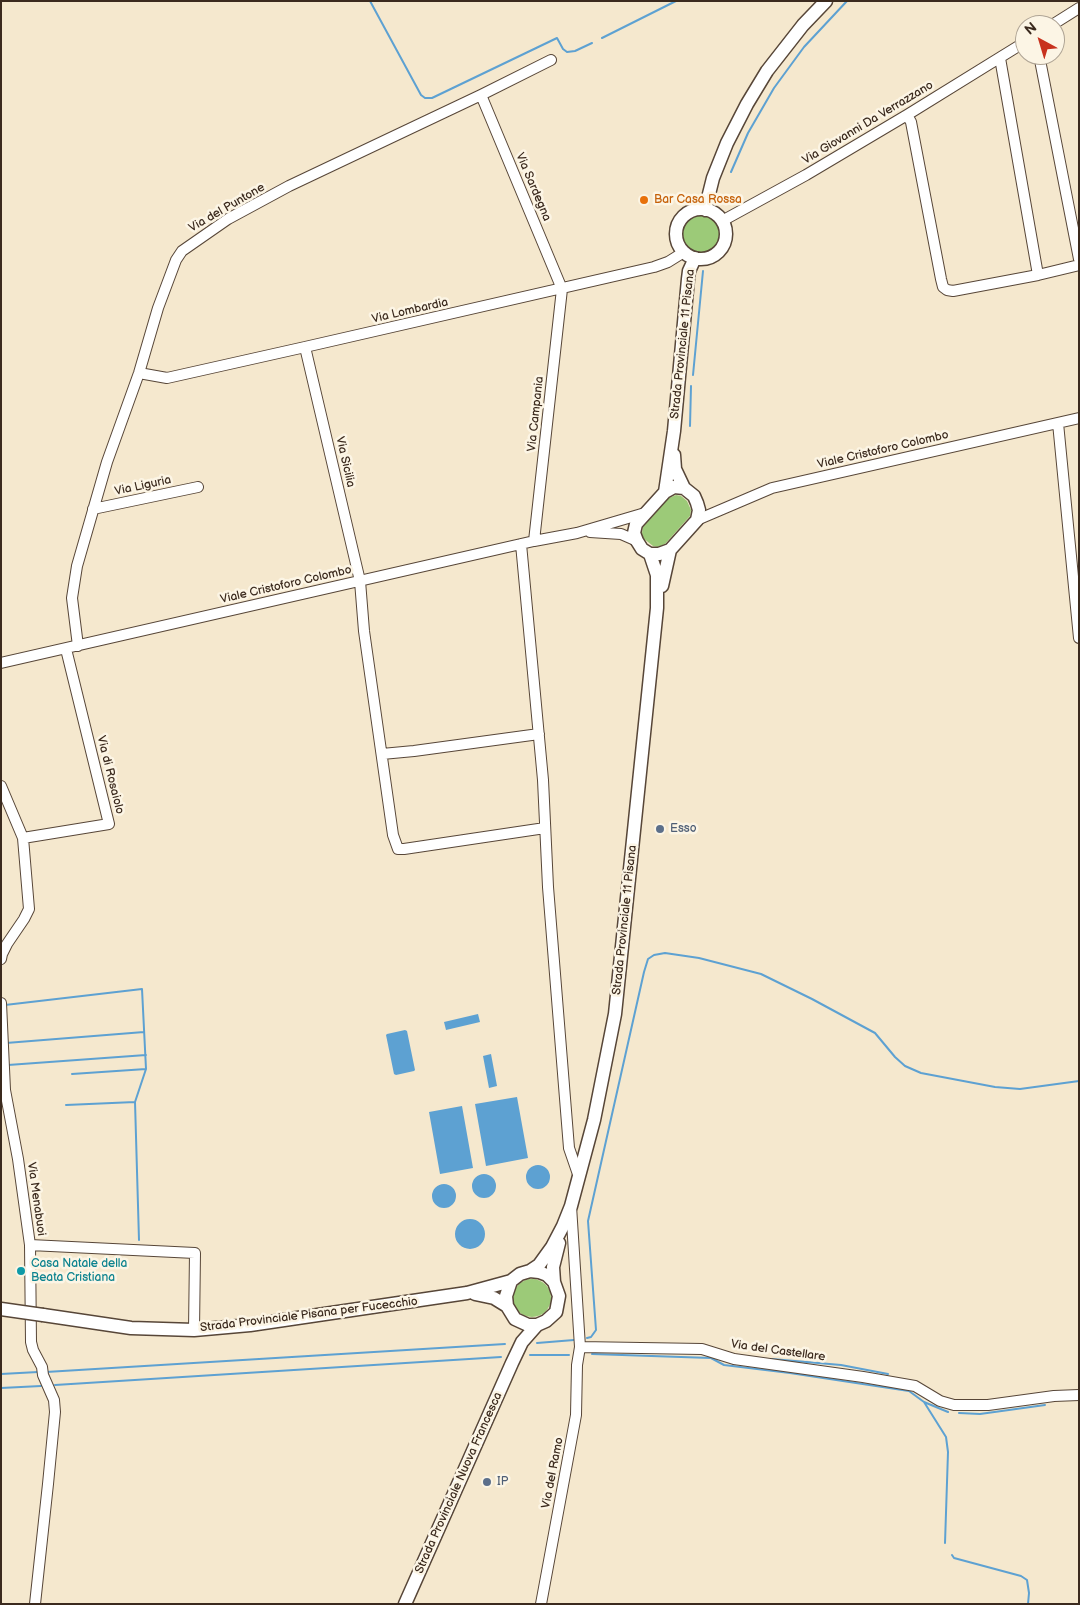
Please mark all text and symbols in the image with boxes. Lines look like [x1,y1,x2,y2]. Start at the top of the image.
north arrow [1015,15,1065,65]
text: N [1021,19,1040,39]
street label: Via Giovanni Da Verrazzano [800,78,936,168]
street label: Via Sardegna [512,151,554,223]
street label: Via del Puntone [187,180,267,236]
place label: Bar Casa Rossa [654,193,742,207]
marker: Bar Casa Rossa [638,194,650,206]
street label: Strada Provinciale 11 Pisana [668,268,698,420]
street label: Via Lombardia [370,295,450,327]
street label: Via Campania [525,376,547,452]
street label: Viale Cristoforo Colombo [816,428,950,472]
street label: Via Sicilia [332,435,358,489]
street label: Via Liguria [113,473,173,499]
street label: Viale Cristoforo Colombo [219,563,353,607]
street label: Via di Rosaiolo [93,734,127,816]
place label: Esso [670,822,697,836]
marker: Esso [654,823,666,835]
street label: Strada Provinciale 11 Pisana [610,844,640,996]
street label: Via Menabuoi [24,1161,48,1237]
place label: Casa Natale della Beata Cristiana [31,1257,127,1285]
marker: Casa Natale della Beata Cristiana [15,1265,27,1277]
street label: Strada Provinciale Pisana per Fucecchio [199,1294,419,1336]
street label: Via del Castellare [730,1337,826,1365]
street label: Strada Provinciale Nuova Francesca [412,1390,506,1576]
street label: Via del Ramo [539,1436,567,1510]
place label: IP [497,1475,508,1489]
marker: IP [481,1476,493,1488]

